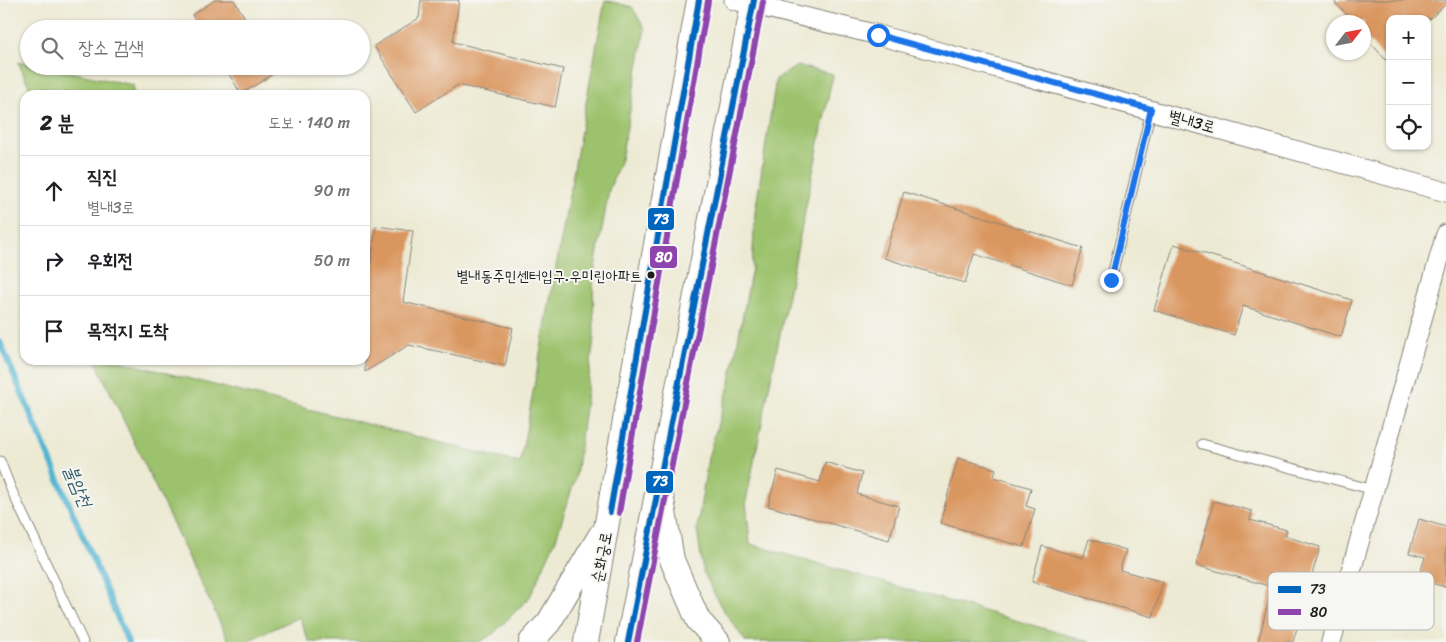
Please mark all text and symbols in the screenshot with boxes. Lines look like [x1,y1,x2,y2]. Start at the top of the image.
north arrow [1326,15,1371,60]
map controls [1386,15,1431,150]
button: + [1386,15,1431,60]
search box [20,20,370,75]
route start [867,24,890,47]
text: 장소 검색 [78,31,144,64]
icon: search [38,34,66,62]
button: − [1386,60,1431,105]
street label: 별내3로 [1165,101,1219,142]
text: 2 분 [40,104,74,142]
button: locate [1386,105,1431,150]
text: 도보 · 140 m [268,108,350,137]
text: 직진 [87,160,118,193]
text: 90 m [314,176,350,205]
icon: ahead [40,177,68,205]
text: 별내3로 [87,193,134,222]
line badge: 73 [647,207,675,231]
text: 73 [653,207,669,232]
text: 우회전 [87,244,133,277]
line badge: 80 [649,245,678,269]
text: 80 [654,245,673,270]
text: 50 m [314,246,350,275]
icon: right [40,247,68,275]
place label: 별내동주민센터입구.우미린아파트 [456,263,642,289]
route end [1100,269,1123,292]
marker: 별내동주민센터입구.우미린아파트 [646,270,656,280]
text: 목적지 도착 [87,314,168,347]
icon: arrive [40,317,68,345]
water label: 불암천 [55,460,102,514]
text: 73 [652,469,668,494]
line badge: 73 [645,470,674,494]
street label: 순화궁로 [582,529,621,585]
legend [1268,572,1434,630]
text: 73 [1310,577,1326,602]
text: 80 [1310,600,1327,625]

